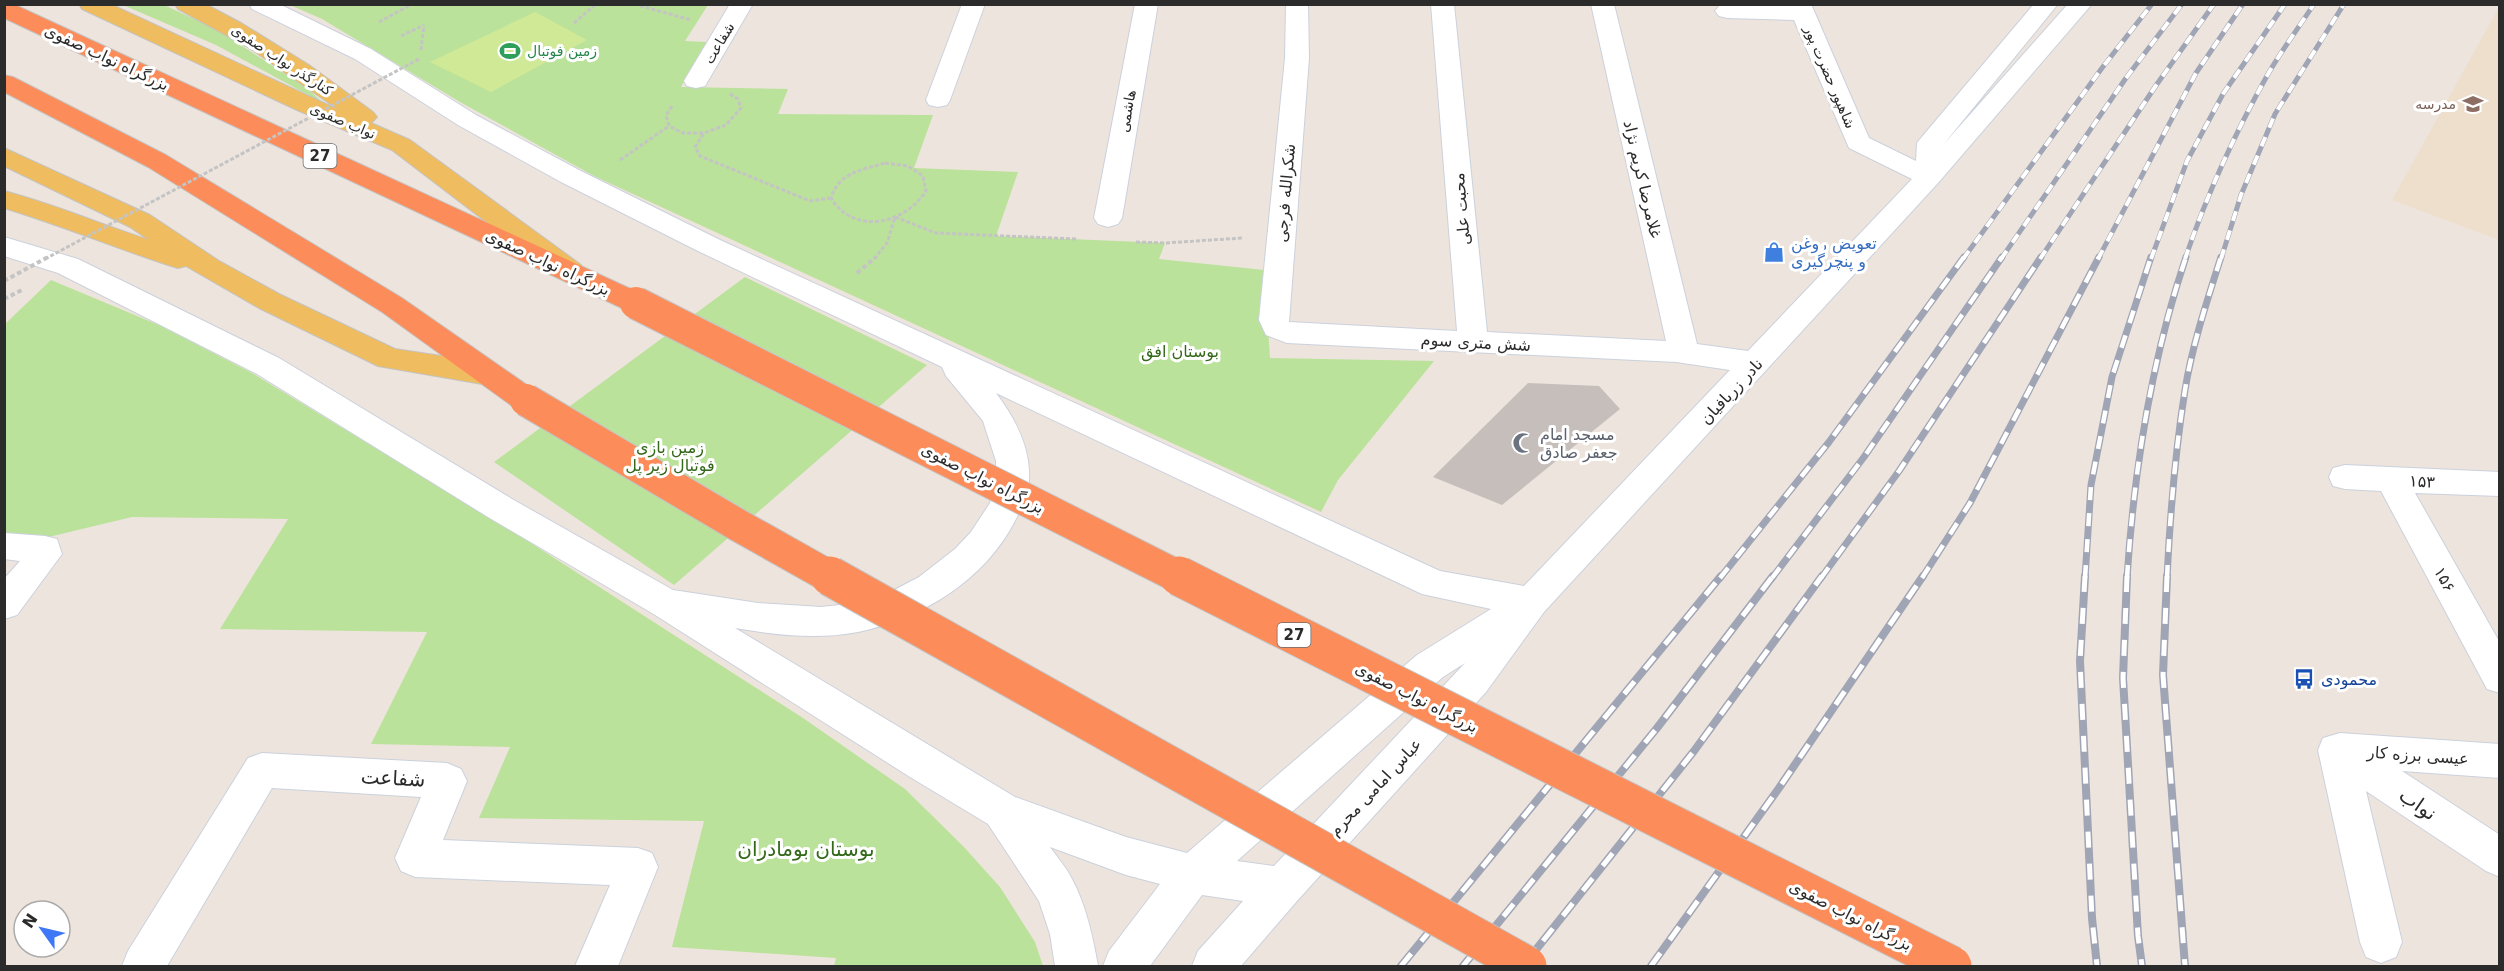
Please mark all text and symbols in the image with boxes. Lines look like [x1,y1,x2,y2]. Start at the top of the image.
street label: بزرگراه نواب صفوی [41,20,172,96]
street label: شفاعت [701,20,737,66]
street label: کنارگذر نواب صفوی [228,21,336,100]
street label: شاهپور حضرت پور [1800,22,1859,131]
sports icon: زمین فوتبال [498,39,522,63]
place label: زمین فوتبال [527,43,597,60]
street label: هاشمی [1115,88,1139,134]
school or university icon: مدرسه [2461,92,2485,116]
place label: مدرسه [2415,96,2456,113]
street label: نواب صفوی [307,100,378,143]
street label: غلامرضا کریم نژاد [1619,118,1665,240]
street label: شکرالله فرجی [1272,143,1300,243]
road number: 27 [304,144,336,168]
street label: محبت علی [1449,172,1474,246]
street label: بزرگراه نواب صفوی [482,225,613,301]
place label: تعویض روغن و پنچرگیری [1791,234,1877,272]
shop icon: تعویض روغن و پنچرگیری [1762,240,1786,264]
street label: شش متری سوم [1420,330,1532,356]
park label: بوستان افق [1141,342,1219,362]
street label: نادر زربافیان [1696,354,1767,429]
place label: مسجد امام جعفر صادق [1540,425,1618,463]
mosque icon: مسجد امام جعفر صادق [1511,431,1535,455]
park label: زمین بازی فوتبال زیر پل [625,438,715,476]
street label: بزرگراه نواب صفوی [918,439,1047,518]
street label: ۱۵۳ [2409,471,2436,492]
street label: ۱۵۶ [2430,563,2459,595]
road number: 27 [1278,623,1310,647]
street label: بزرگراه نواب صفوی [1352,658,1481,737]
bus stop icon: محمودی [2292,667,2316,691]
place label: محمودی [2321,670,2377,690]
street label: عباس امامی محرم [1325,735,1426,841]
street label: عیسی برزه کار [2365,742,2469,770]
street label: شفاعت [360,764,426,792]
street label: نواب [2395,783,2441,825]
park label: بوستان بومادران [737,837,875,861]
street label: بزرگراه نواب صفوی [1786,876,1915,955]
north arrow [12,899,72,959]
text: N [18,910,42,932]

